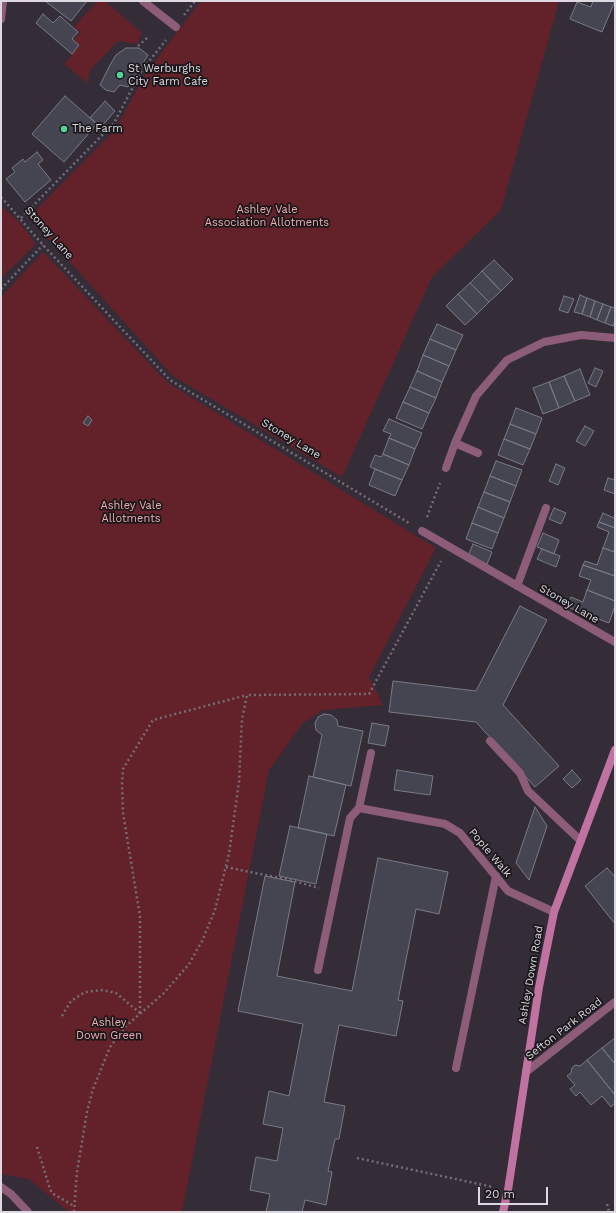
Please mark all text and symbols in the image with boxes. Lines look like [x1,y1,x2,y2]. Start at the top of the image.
place label: St Werburghs City Farm Cafe [128,62,208,88]
marker: St Werburghs City Farm Cafe [115,70,125,80]
place label: The Farm [72,122,123,136]
marker: The Farm [59,124,69,134]
park label: Ashley Vale Association Allotments [205,203,329,229]
street label: Stoney Lane [22,204,76,262]
street label: Stoney Lane [259,416,323,462]
park label: Ashley Vale Allotments [100,499,162,525]
street label: Stoney Lane [537,582,601,626]
street label: Pople Walk [466,826,514,880]
street label: Ashley Down Road [516,925,546,1025]
street label: Sefton Park Road [523,995,605,1063]
park label: Ashley Down Green [76,1016,142,1042]
scale bar [480,1179,550,1205]
text: 20 m [485,1187,515,1201]

